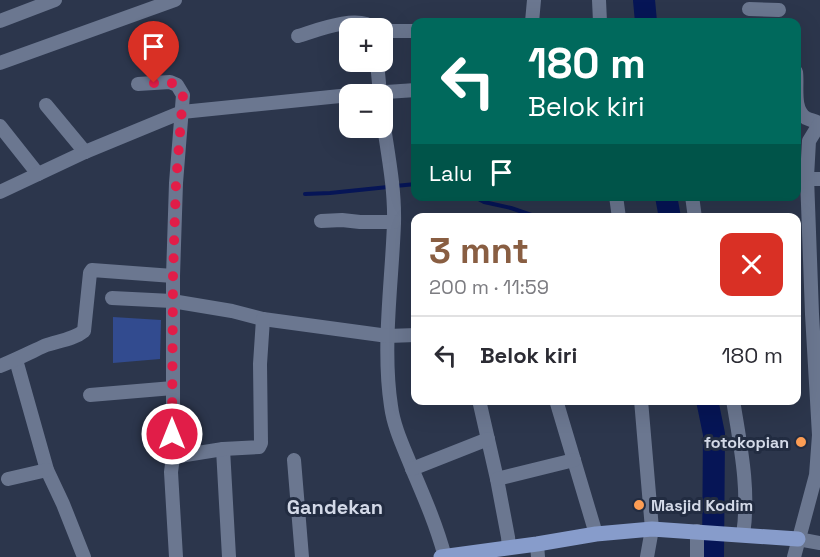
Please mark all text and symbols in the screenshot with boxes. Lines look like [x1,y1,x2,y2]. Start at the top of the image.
map controls [339,18,393,138]
button: + [339,18,393,72]
pin [128,21,179,83]
icon: arrive [137,30,170,63]
text: 180 m [528,37,646,90]
icon: left [429,42,507,120]
button: − [339,84,393,138]
text: Belok kiri [528,89,645,124]
icon: arrive [485,156,518,189]
text: Lalu [429,159,473,187]
text: 3 mnt [429,228,529,274]
button: close [720,233,783,296]
text: 200 m · 11:59 [429,274,549,300]
icon: left [429,339,462,372]
text: Belok kiri [480,341,577,369]
text: 180 m [721,341,783,369]
position arrow [140,402,204,466]
place label: fotokopian [704,432,789,453]
marker: fotokopian [794,435,808,449]
district label: Gandekan [287,494,383,520]
place label: Masjid Kodim [651,495,753,516]
marker: Masjid Kodim [632,498,646,512]

